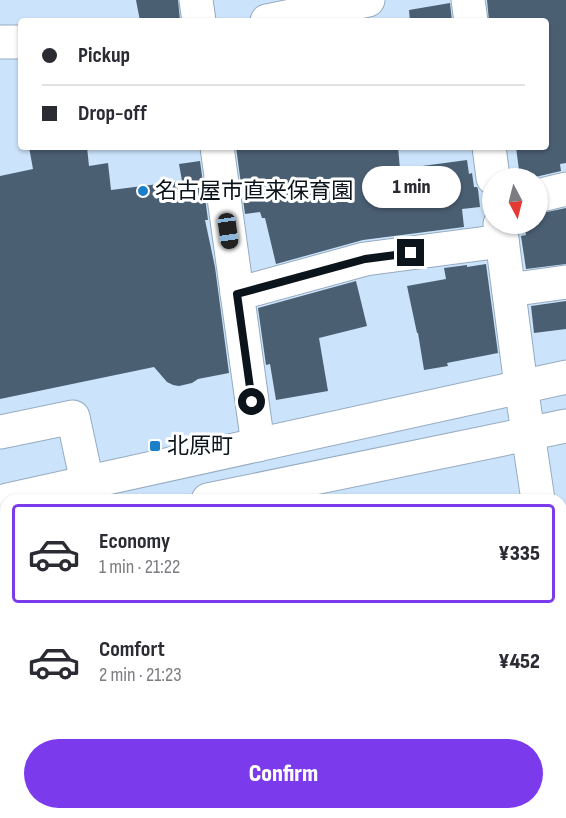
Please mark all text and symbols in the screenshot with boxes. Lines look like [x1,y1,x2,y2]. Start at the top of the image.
text: Pickup [78,42,130,69]
text: Drop-off [78,100,147,127]
callout: 1 min [362,166,460,208]
north arrow [482,168,548,234]
map controls [482,168,548,234]
text: 1 min [392,175,431,199]
place label: 名古屋市直来保育園 [155,178,353,205]
marker: 名古屋市直来保育園 [136,184,150,198]
car [217,212,239,250]
route end [397,239,424,266]
route start [238,388,265,415]
place label: 北原町 [167,433,233,460]
marker: 北原町 [148,439,162,453]
icon: car [27,527,81,581]
text: Economy [99,528,170,555]
text: ¥335 [498,540,540,567]
text: 1 min · 21:22 [99,555,180,579]
icon: car [27,635,81,689]
text: Comfort [99,636,165,663]
text: ¥452 [498,648,540,675]
text: 2 min · 21:23 [99,663,182,687]
button: Confirm [24,739,543,808]

